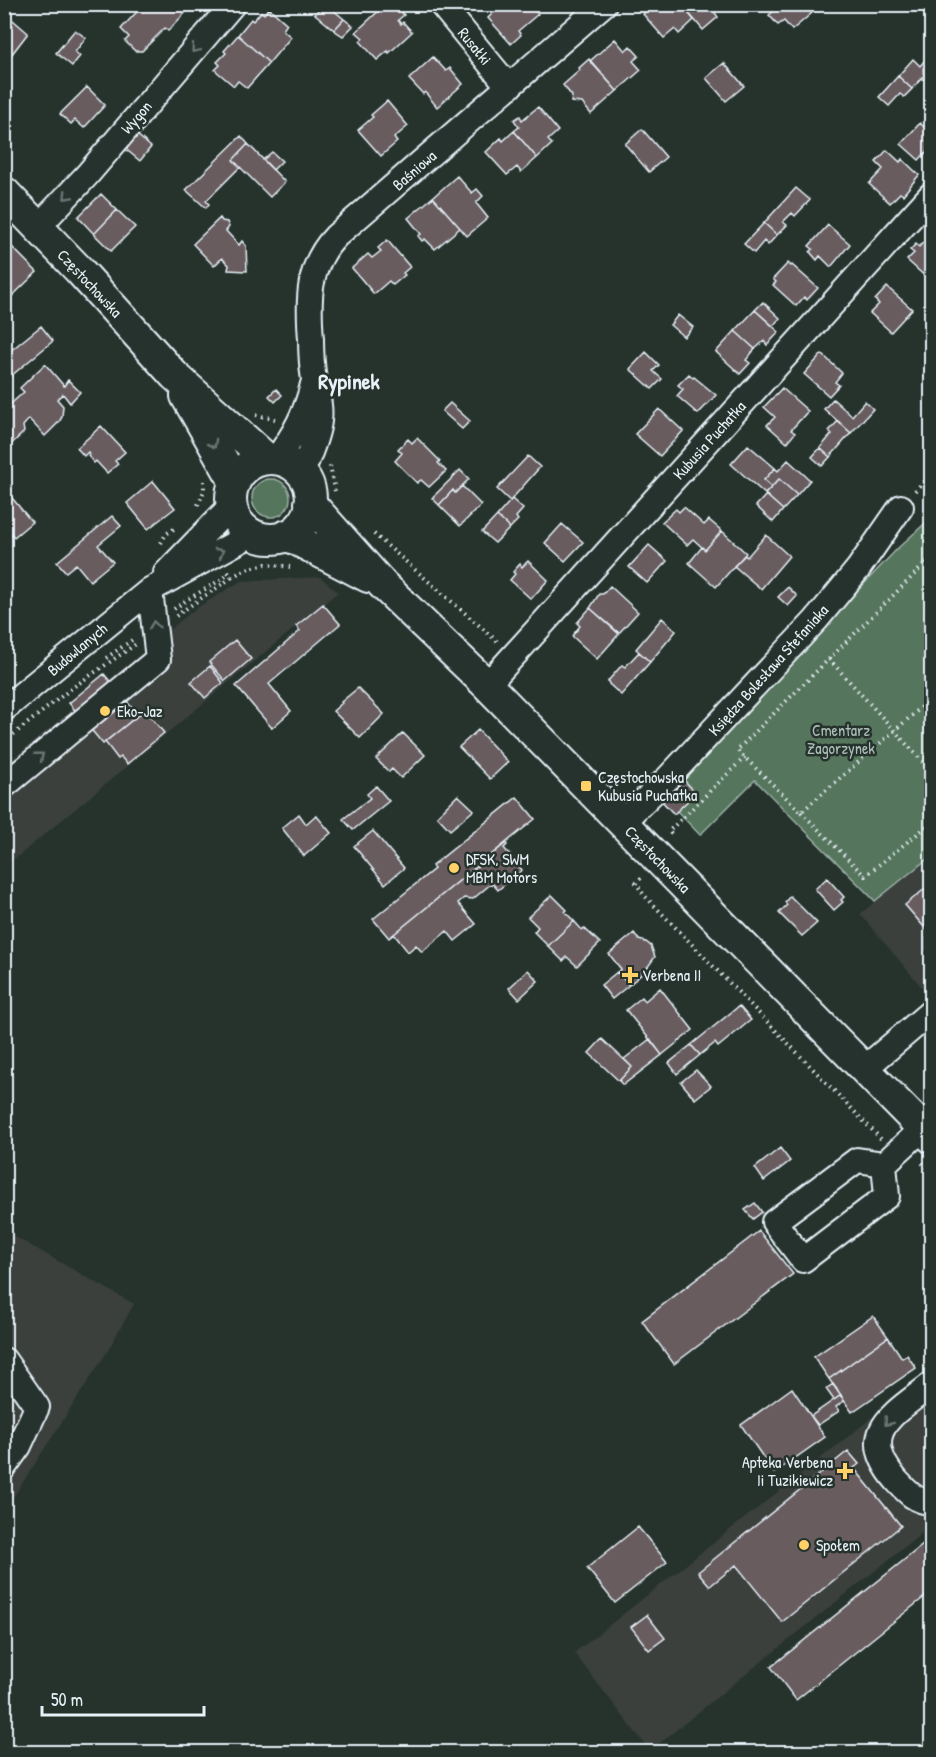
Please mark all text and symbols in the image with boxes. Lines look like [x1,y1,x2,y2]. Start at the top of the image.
street label: Rusałki [453,23,497,69]
one-way arrow [191,42,202,53]
street label: Wygon [115,96,157,138]
street label: Baśniowa [387,145,441,195]
one-way arrow [63,189,74,200]
street label: Częstochowska [53,244,127,322]
district label: Rypinek [318,366,381,397]
street label: Kubusia Puchatka [668,396,750,484]
one-way arrow [206,437,217,448]
one-way arrow [213,548,224,560]
street label: Księdza Bolesława Stefaniaka [703,600,833,740]
street label: Budowlanych [42,617,112,681]
one-way arrow [148,620,160,629]
place label: Eko-Jaz [117,700,163,722]
marker: Eko-Jaz [98,704,112,718]
park label: Cmentarz Zagorzynek [807,719,875,759]
one-way arrow [33,753,44,764]
place label: Częstochowska Kubusia Puchatka [598,766,697,806]
marker: Częstochowska Kubusia Puchatka [579,779,593,793]
street label: Częstochowska [620,820,696,898]
place label: DFSK, SWM MBM Motors [466,848,537,888]
marker: DFSK, SWM MBM Motors [447,861,461,875]
place label: Verbena II [642,964,701,986]
marker: Verbena II [623,968,637,982]
one-way arrow [884,1415,895,1426]
place label: Apteka Verbena Ii Tuzikiewicz [742,1451,833,1491]
marker: Apteka Verbena Ii Tuzikiewicz [838,1464,852,1478]
place label: Społem [816,1534,860,1556]
marker: Społem [797,1538,811,1552]
scale bar [42,1679,204,1717]
text: 50 m [51,1687,83,1712]

